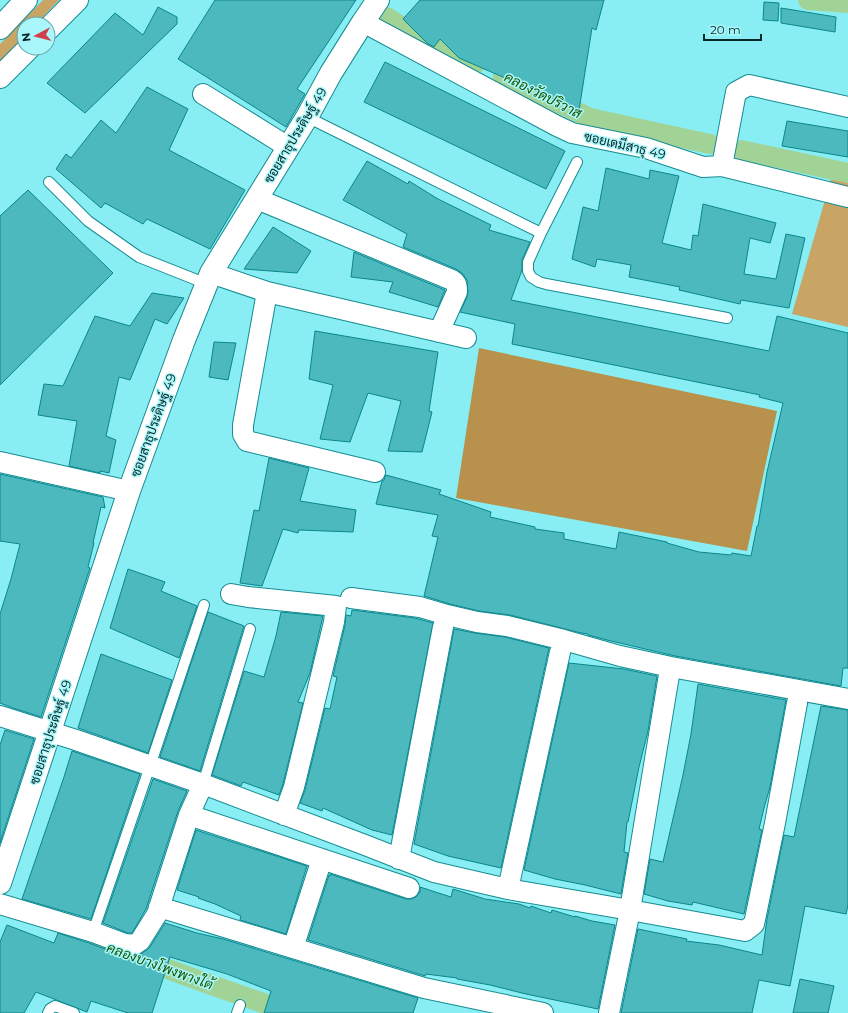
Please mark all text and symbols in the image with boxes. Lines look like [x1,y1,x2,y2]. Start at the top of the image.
north arrow [16,16,56,56]
scale bar [704,16,761,42]
text: 20 m [710,22,741,37]
text: N [19,32,34,42]
water label: คลองวัดปริวาส [501,68,586,123]
street label: ซอยสาธุประดิษฐ์ 49 [259,84,332,187]
street label: ซอยเดมีสาธุ 49 [582,127,668,164]
street label: ซอยสาธุประดิษฐ์ 49 [126,371,181,480]
street label: ซอยสาธุประดิษฐ์ 49 [25,677,76,787]
water label: คลองบางโพงพางใต้ [104,938,218,995]

